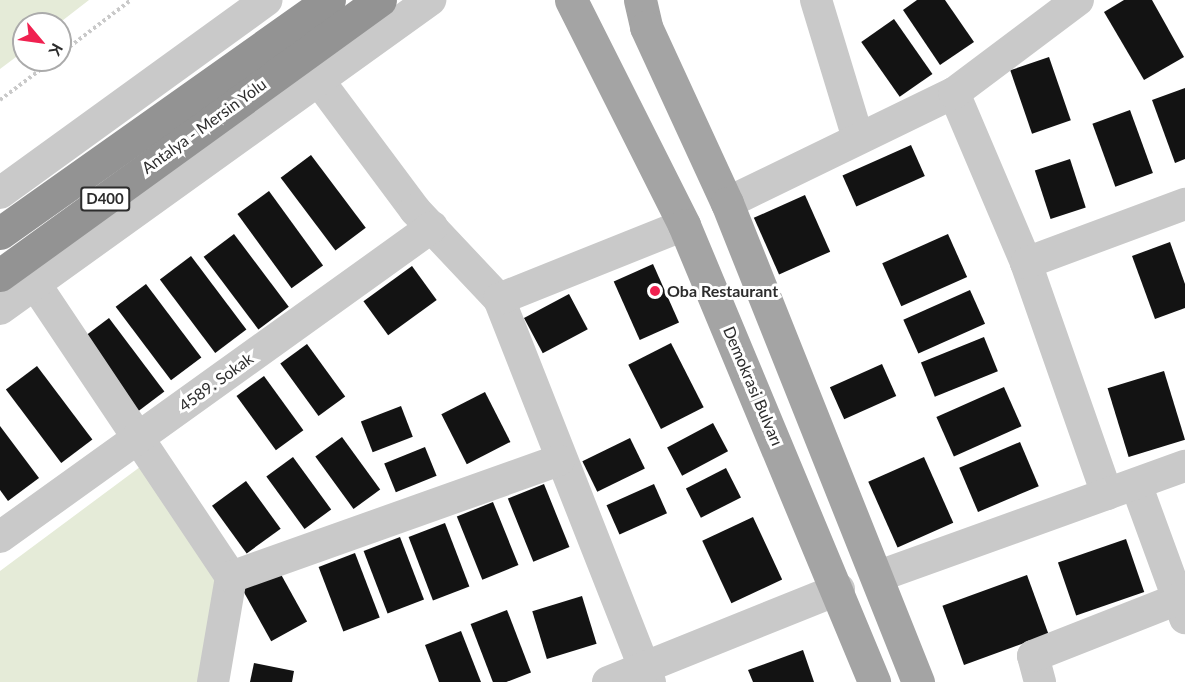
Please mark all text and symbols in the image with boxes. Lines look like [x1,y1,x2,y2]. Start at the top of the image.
north arrow [12,12,72,72]
text: K [45,41,67,59]
street label: Antalya - Mersin Yolu [138,74,270,178]
road number: D400 [80,187,130,211]
place label: Oba Restaurant [667,281,778,301]
marker: Oba Restaurant [648,284,662,298]
street label: Demokrasi Bulvarı [719,323,787,449]
street label: 4589. Sokak [175,349,257,415]

